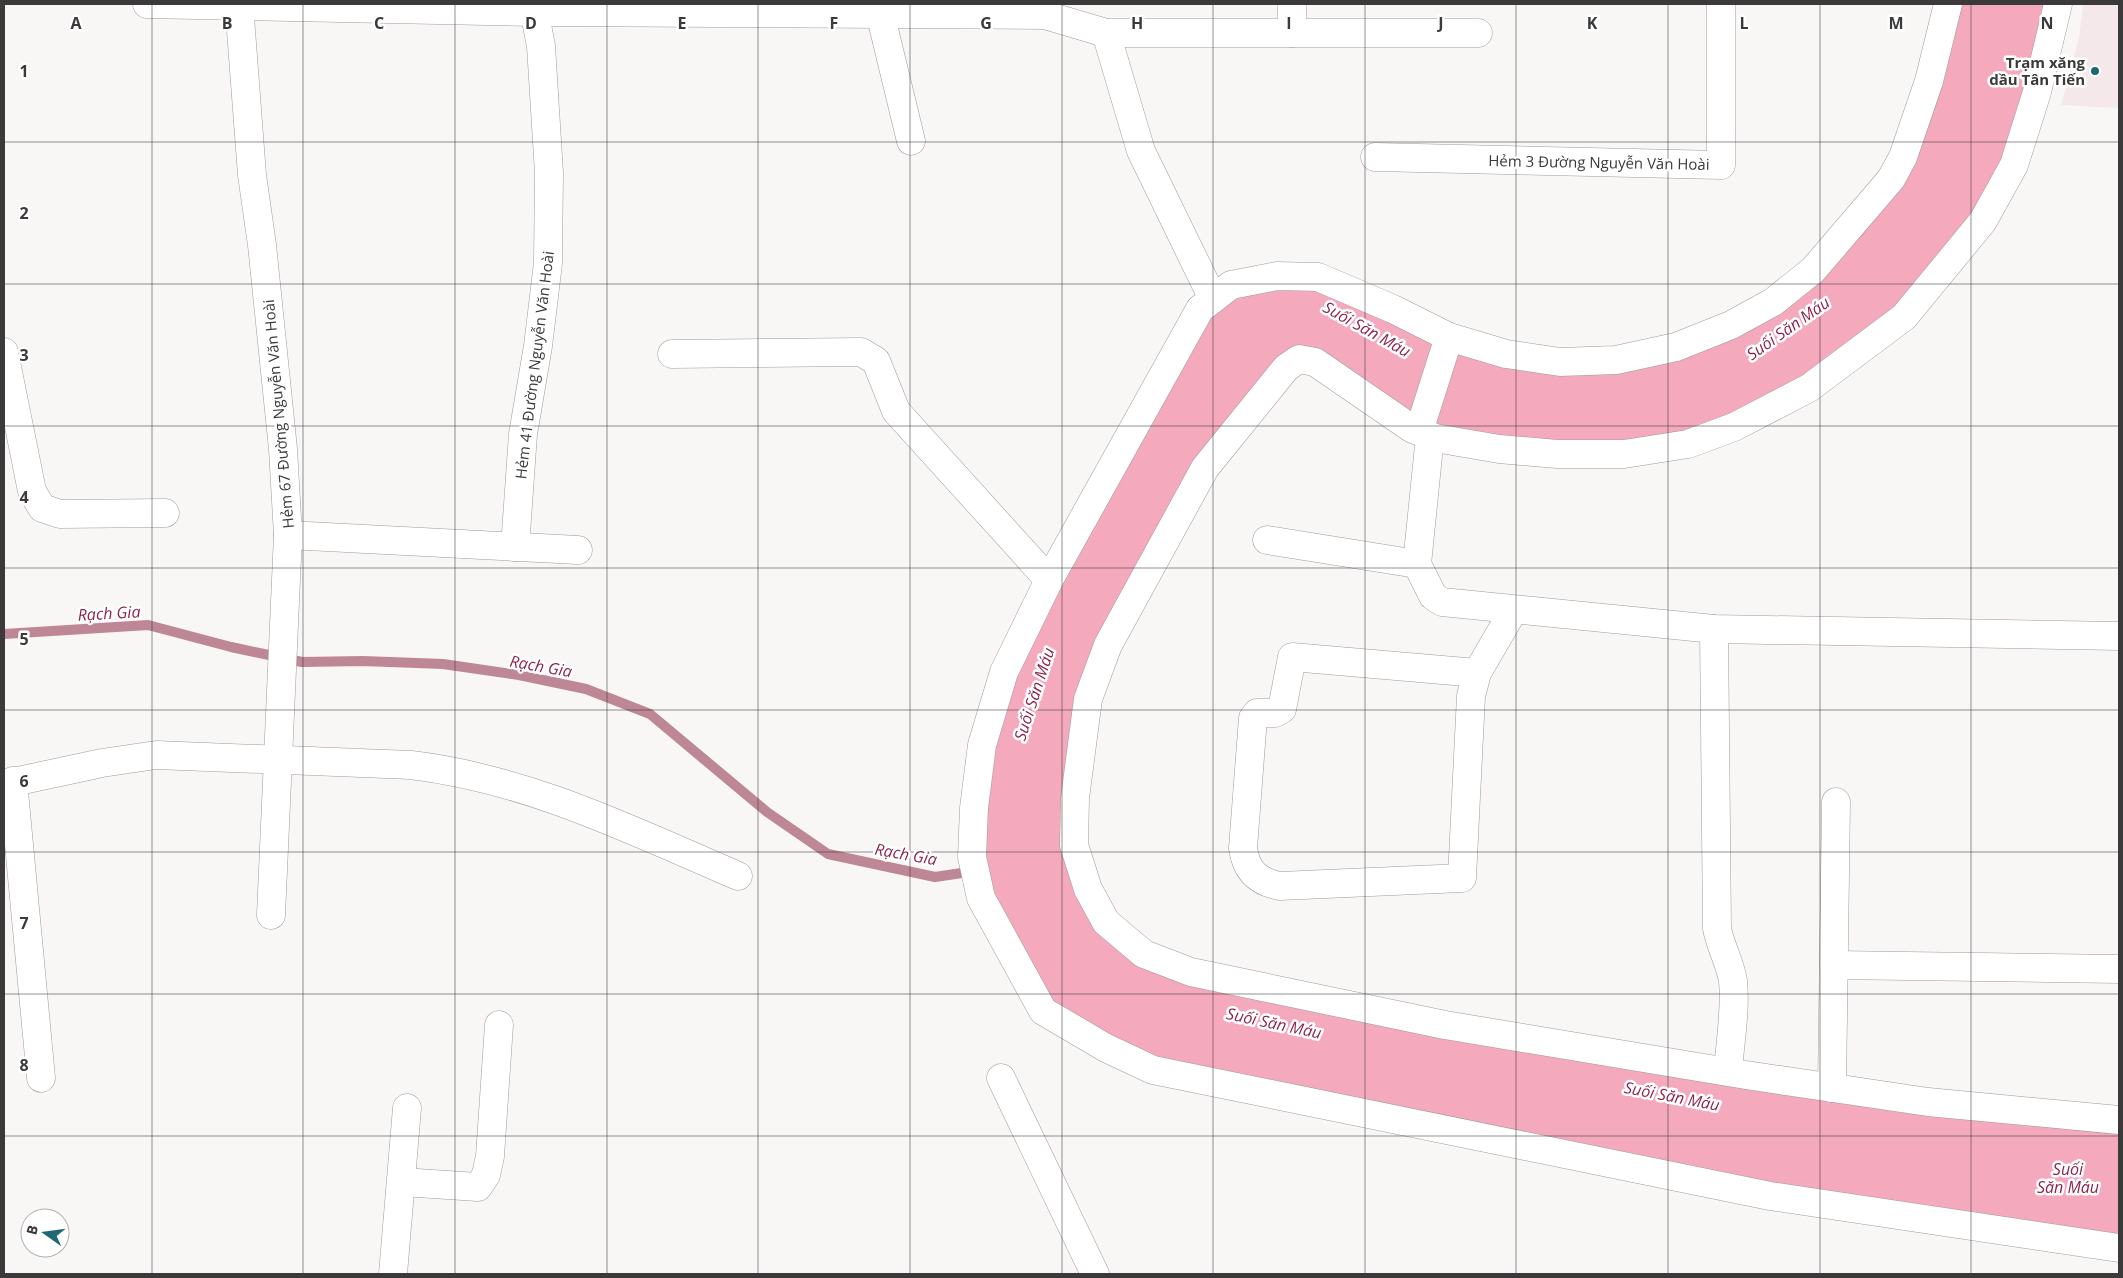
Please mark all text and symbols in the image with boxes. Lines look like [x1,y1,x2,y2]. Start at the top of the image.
text: A [70,12,82,34]
text: B [222,12,232,34]
text: C [374,12,384,34]
text: D [525,12,537,34]
text: E [678,12,687,34]
text: F [830,12,838,34]
text: G [980,12,992,34]
text: H [1131,12,1143,34]
text: I [1286,12,1292,34]
text: J [1436,12,1444,34]
text: K [1587,12,1598,34]
text: L [1739,12,1749,34]
text: M [1888,12,1904,34]
text: N [2040,12,2054,34]
place label: Trạm xăng dầu Tân Tiến [1989,52,2086,89]
text: 1 [19,60,29,82]
marker: Trạm xăng dầu Tân Tiến [2089,65,2101,77]
street label: Hẻm 3 Đường Nguyễn Văn Hoài [1488,150,1710,174]
text: 2 [19,202,29,224]
street label: Hẻm 41 Đường Nguyễn Văn Hoài [510,250,558,480]
water label: Suối Săn Máu [1742,291,1834,365]
water label: Suối Săn Máu [1319,296,1415,362]
street label: Hẻm 67 Đường Nguyễn Văn Hoài [258,299,298,529]
text: 3 [19,344,29,366]
text: 4 [19,486,29,508]
water label: Rạch Gia [77,600,141,626]
text: 5 [19,628,29,650]
water label: Suối Săn Máu [1009,645,1059,743]
water label: Rạch Gia [508,650,574,682]
text: 6 [19,770,29,792]
water label: Rạch Gia [873,838,939,870]
text: 7 [19,912,29,934]
water label: Suối Săn Máu [1224,1002,1324,1044]
text: 8 [19,1054,29,1076]
water label: Suối Săn Máu [1622,1076,1722,1116]
water label: Suối Săn Máu [2037,1158,2099,1198]
north arrow [20,1208,70,1258]
text: B [22,1223,42,1237]

